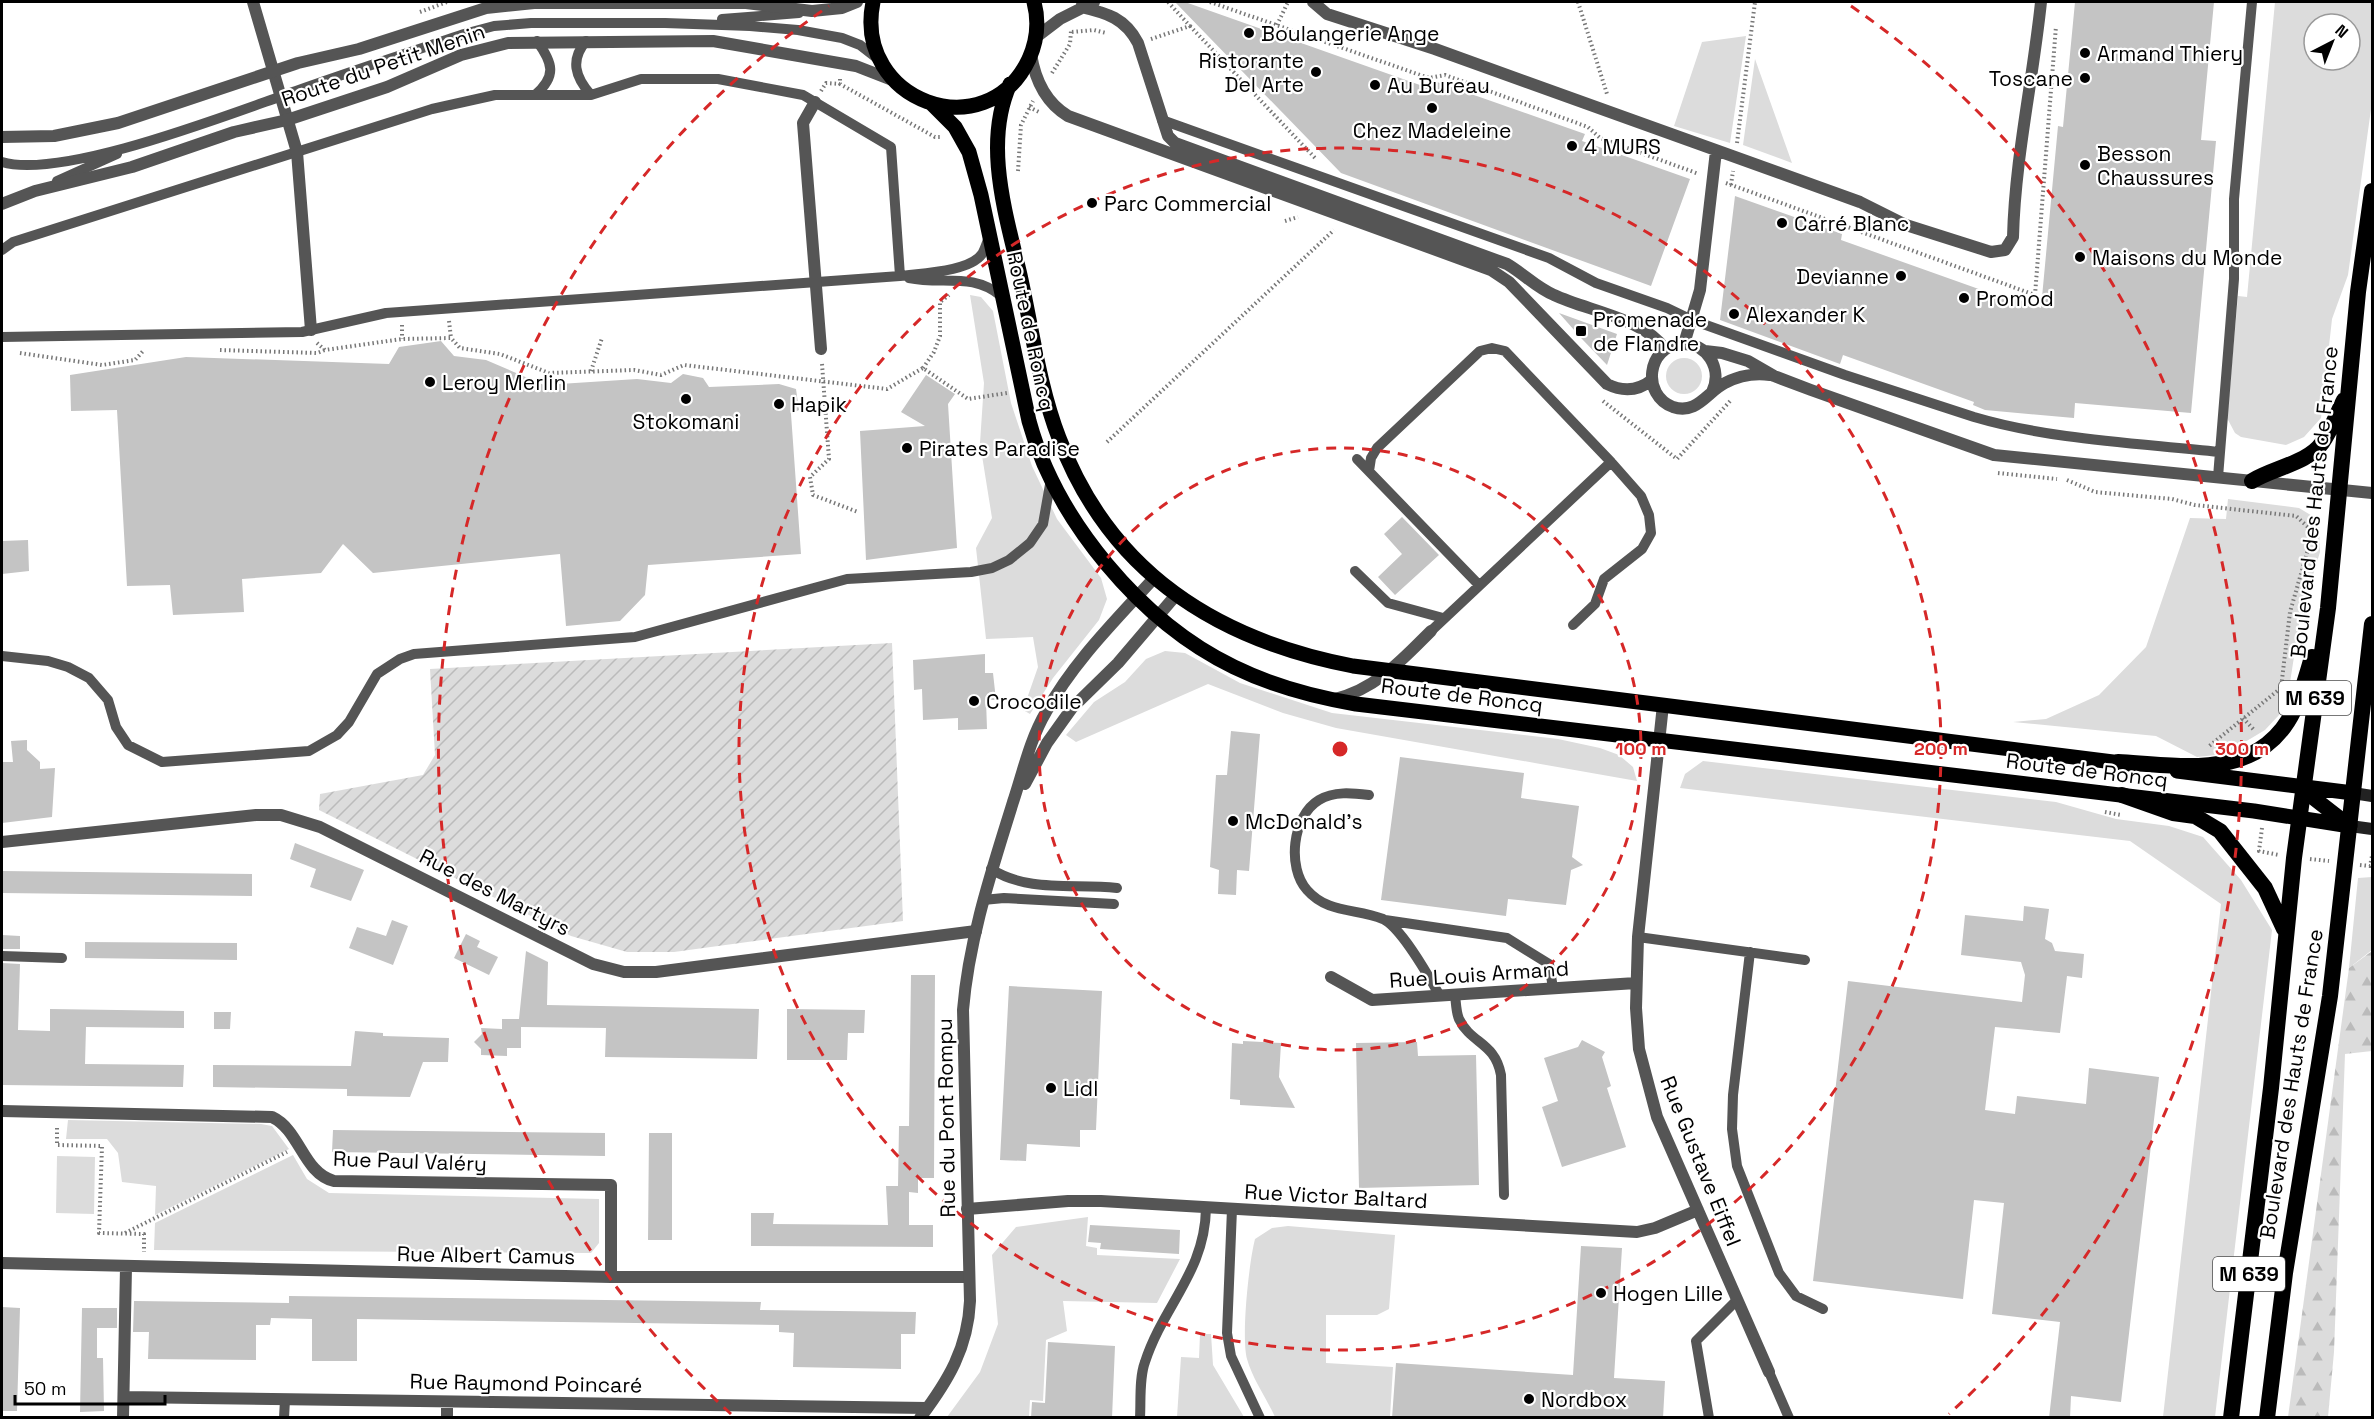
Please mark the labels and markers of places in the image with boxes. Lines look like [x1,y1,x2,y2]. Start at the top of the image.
place label: Boulangerie Ange [1261,20,1439,47]
marker: Boulangerie Ange [1242,26,1256,40]
place label: Armand Thiery [2097,40,2243,67]
marker: Armand Thiery [2078,46,2092,60]
place label: Ristorante Del Arte [1199,47,1304,98]
marker: Ristorante Del Arte [1309,65,1323,79]
place label: Toscane [1989,65,2073,92]
marker: Toscane [2078,71,2092,85]
place label: Au Bureau [1387,72,1490,99]
marker: Au Bureau [1368,78,1382,92]
marker: Chez Madeleine [1425,101,1439,115]
place label: Chez Madeleine [1353,117,1511,144]
place label: 4 MURS [1584,133,1661,160]
marker: 4 MURS [1565,139,1579,153]
place label: Besson Chaussures [2097,140,2214,191]
marker: Besson Chaussures [2078,158,2092,172]
place label: Parc Commercial [1104,190,1271,217]
marker: Parc Commercial [1085,196,1099,210]
place label: Carré Blanc [1794,210,1909,237]
marker: Carré Blanc [1775,216,1789,230]
place label: Maisons du Monde [2092,244,2283,271]
marker: Maisons du Monde [2073,250,2087,264]
place label: Devianne [1796,263,1889,290]
marker: Devianne [1894,269,1908,283]
place label: Promod [1976,285,2054,312]
marker: Promod [1957,291,1971,305]
place label: Alexander K [1746,301,1866,328]
place label: Promenade de Flandre [1593,306,1707,357]
marker: Alexander K [1727,307,1741,321]
marker: Promenade de Flandre [1574,324,1588,338]
place label: Leroy Merlin [442,369,566,396]
marker: Leroy Merlin [423,375,437,389]
place label: Hapik [791,391,847,418]
marker: Stokomani [679,392,693,406]
marker: Hapik [772,397,786,411]
place label: Stokomani [632,408,740,435]
place label: Pirates Paradise [919,435,1080,462]
marker: Pirates Paradise [900,441,914,455]
place label: Crocodile [986,688,1082,715]
marker: Crocodile [967,694,981,708]
centre of rings [1330,739,1350,759]
place label: McDonald's [1245,808,1363,835]
marker: McDonald's [1226,814,1240,828]
place label: Lidl [1063,1075,1098,1102]
marker: Lidl [1044,1081,1058,1095]
place label: Hogen Lille [1613,1280,1723,1307]
marker: Hogen Lille [1594,1286,1608,1300]
place label: Nordbox [1541,1386,1627,1413]
marker: Nordbox [1522,1392,1536,1406]

